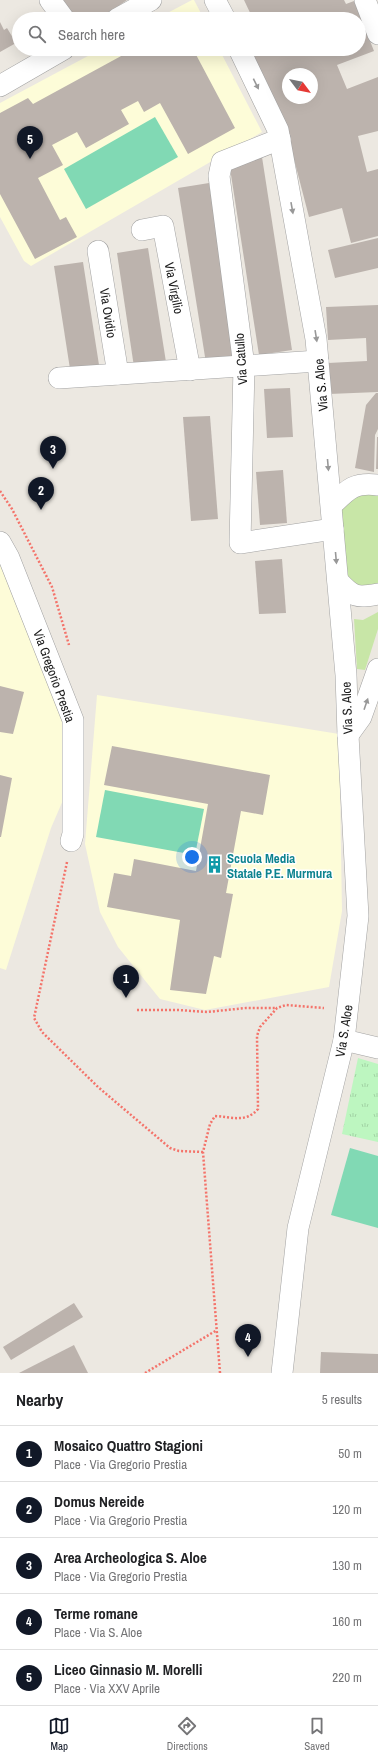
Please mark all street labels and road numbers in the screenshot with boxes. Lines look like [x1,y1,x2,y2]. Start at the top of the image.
street label: Via Virgilio [161,261,187,315]
street label: Via Ovidio [96,287,120,339]
street label: Via Catullo [231,332,251,386]
street label: Via S. Aloe [310,358,332,412]
street label: Via Gregorio Prestia [29,627,79,725]
street label: Via S. Aloe [338,681,356,735]
street label: Via S. Aloe [331,1004,357,1058]

